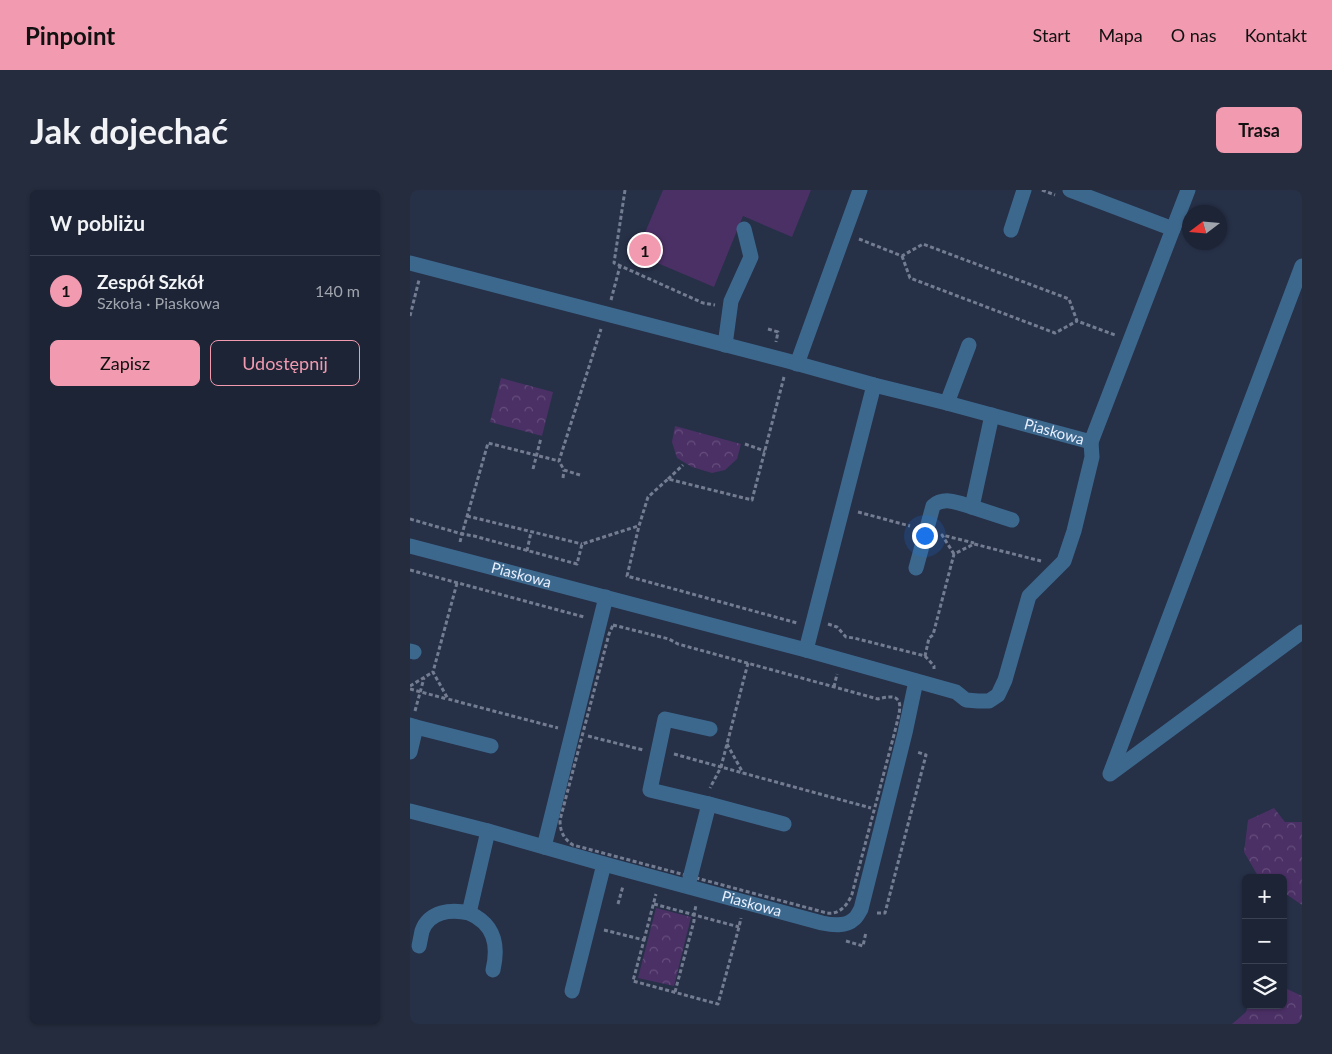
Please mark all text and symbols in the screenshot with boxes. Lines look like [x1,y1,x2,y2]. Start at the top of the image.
text: Pinpoint [25,21,115,50]
text: Start [1033,24,1070,46]
text: Mapa [1098,24,1143,46]
text: O nas [1171,24,1217,46]
text: Kontakt [1245,24,1307,46]
button: Trasa [1216,107,1302,153]
text: Jak dojechać [30,109,228,151]
north arrow [1182,205,1227,250]
text: W pobliżu [50,210,145,235]
pin: 1 [629,231,661,269]
text: Zespół Szkół [97,270,204,293]
text: 1 [61,281,71,300]
text: 140 m [315,281,360,300]
text: Szkoła · Piaskowa [97,293,220,312]
button: Zapisz [50,340,200,386]
button: Udostępnij [210,340,360,386]
street label: Piaskowa [1022,414,1086,448]
your location [912,523,938,549]
street label: Piaskowa [490,558,553,591]
map controls [1242,874,1287,1009]
button: + [1242,874,1287,919]
street label: Piaskowa [720,886,784,920]
button: − [1242,919,1287,964]
button: layers [1242,964,1287,1009]

